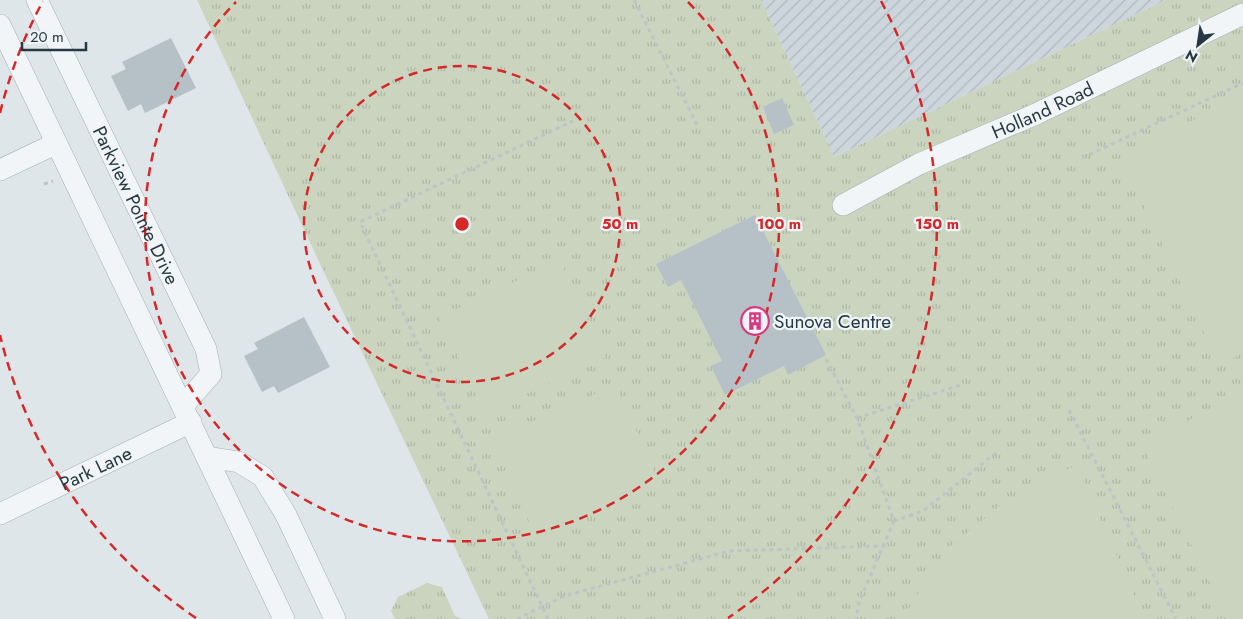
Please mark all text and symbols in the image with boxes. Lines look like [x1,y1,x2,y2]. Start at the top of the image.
scale bar [22,20,86,52]
north arrow [1173,20,1223,70]
text: 20 m [30,26,64,48]
text: N [1182,45,1201,68]
street label: Holland Road [987,75,1098,145]
street label: Parkview Pointe Drive [86,121,186,289]
text: 50 m [602,213,638,235]
text: 100 m [757,213,801,235]
text: 150 m [915,213,959,235]
centre of rings [453,215,471,233]
building icon: Sunova Centre [740,306,770,336]
place label: Sunova Centre [774,308,891,335]
street label: Park Lane [55,439,136,497]

